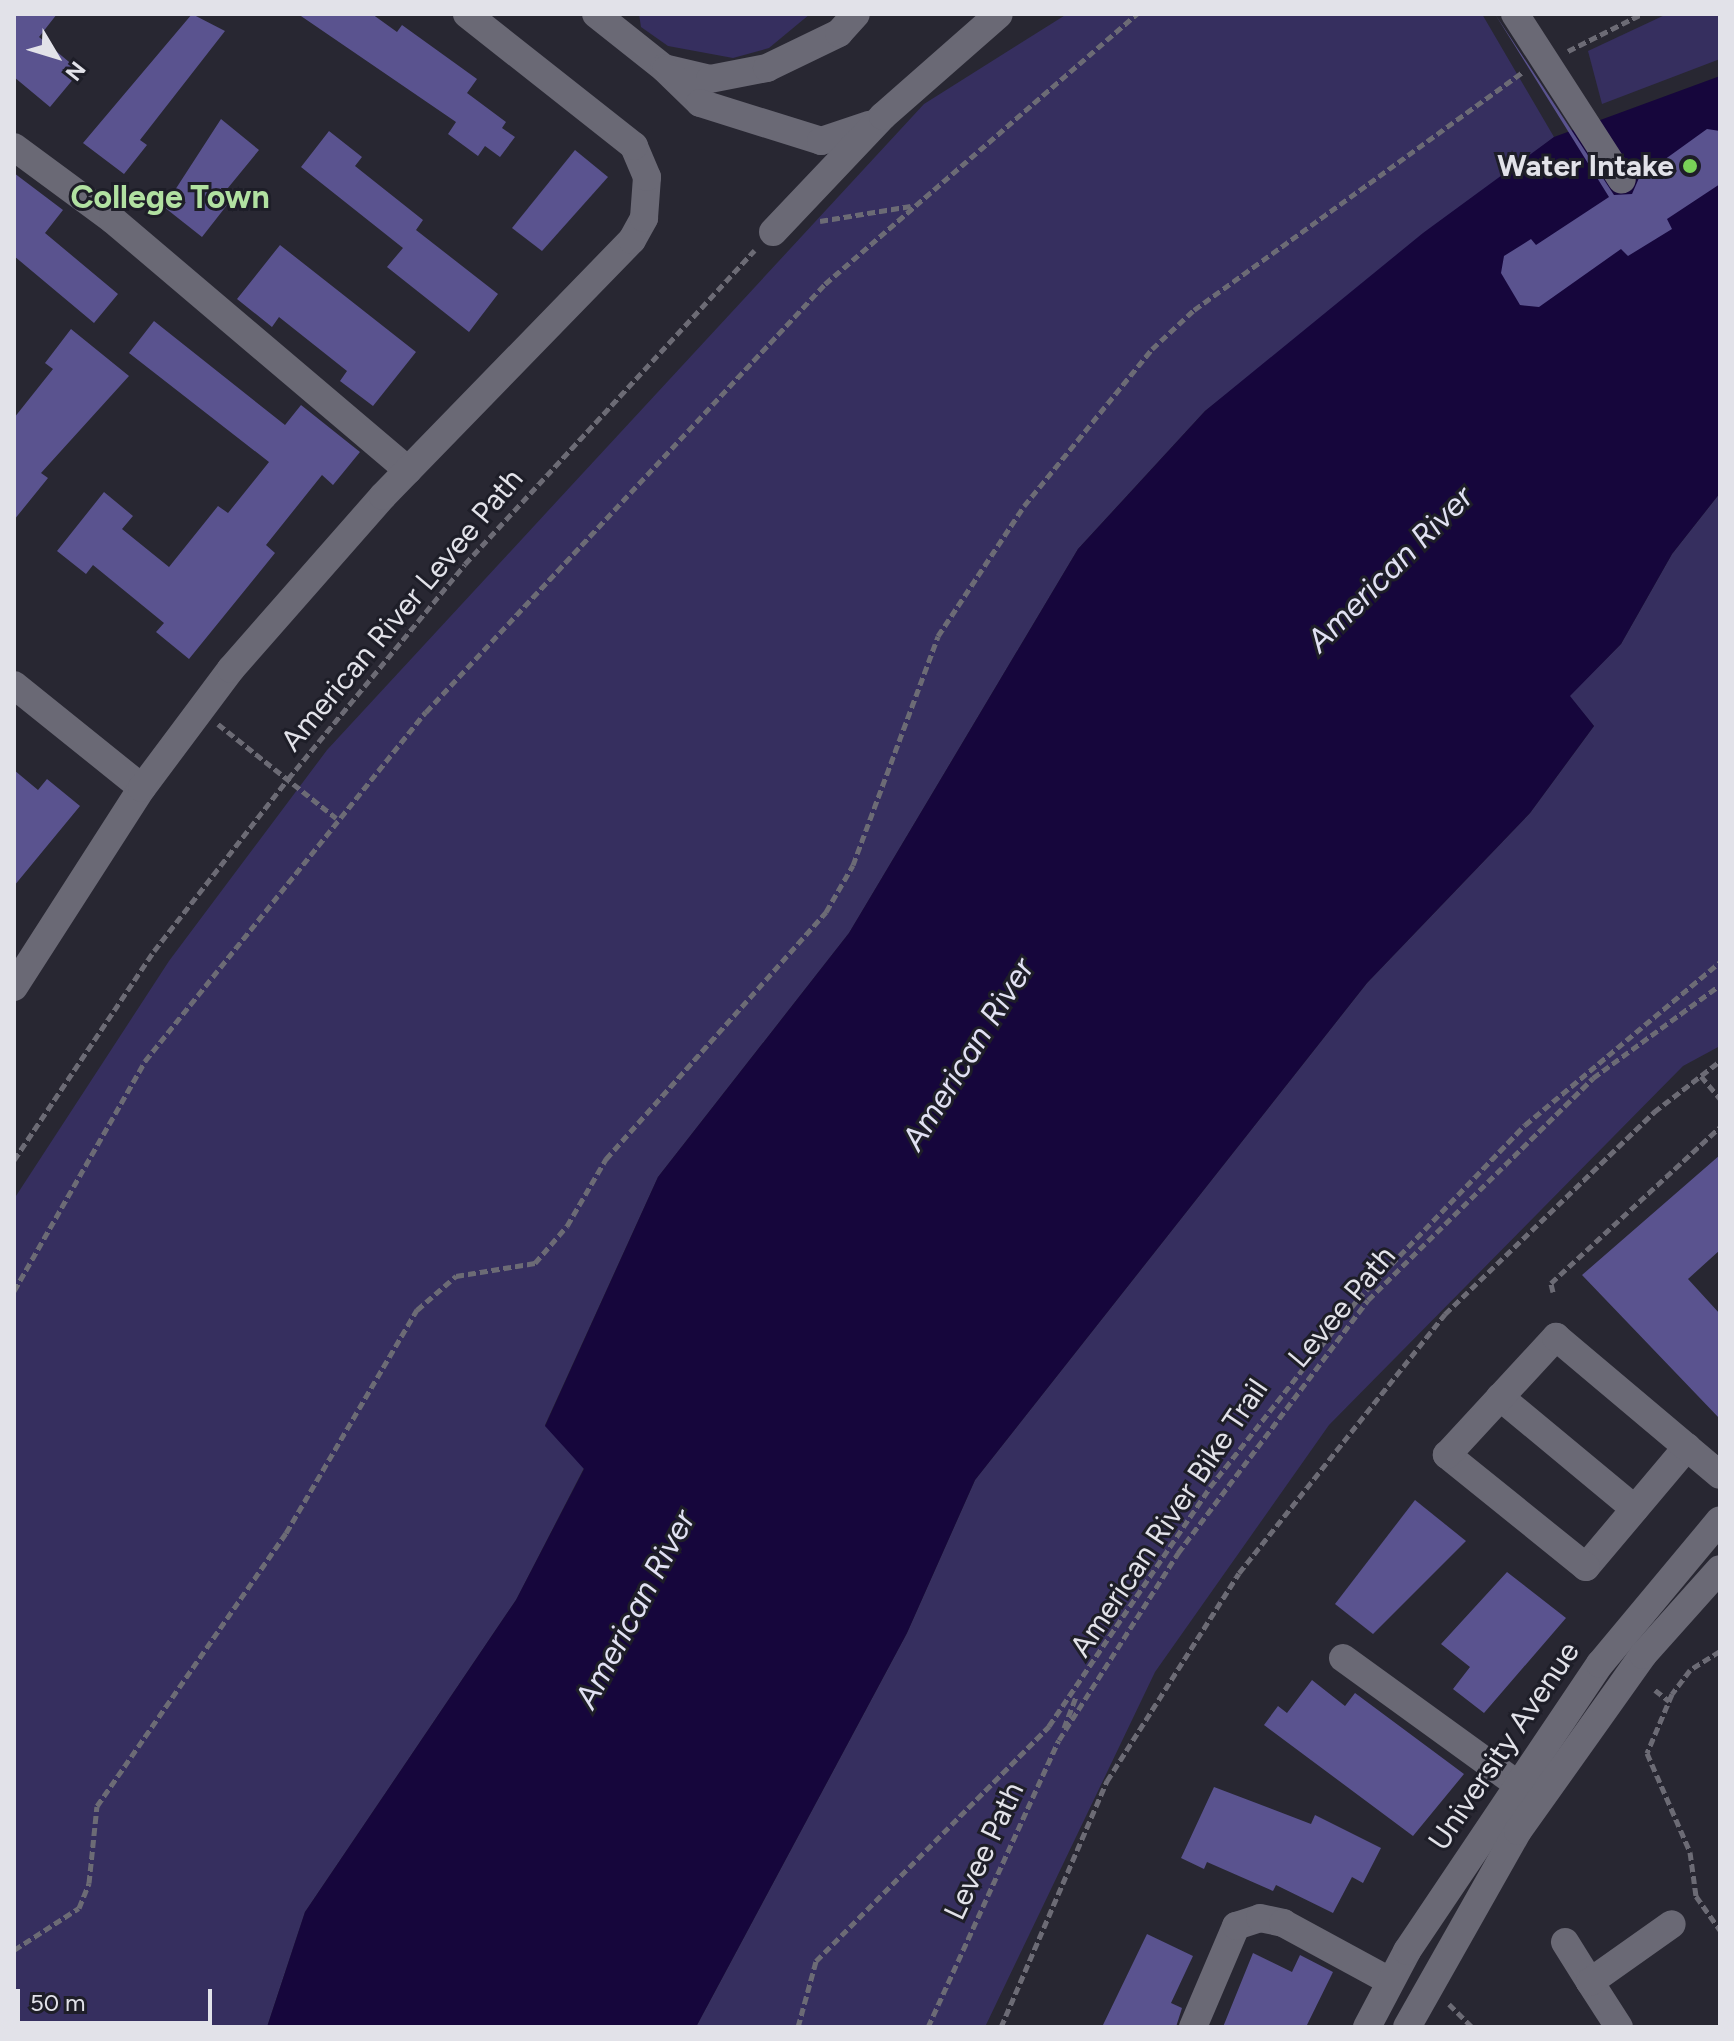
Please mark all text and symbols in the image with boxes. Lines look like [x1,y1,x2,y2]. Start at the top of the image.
north arrow [16,16,96,96]
text: N [59,56,91,86]
place label: Water Intake [1497,148,1674,184]
marker: Water Intake [1681,157,1699,175]
district label: College Town [70,178,270,216]
street label: American River Levee Path [273,462,531,758]
water label: American River [1299,478,1481,660]
water label: American River [894,951,1042,1157]
street label: Levee Path [1281,1239,1403,1375]
street label: American River Bike Trail [1063,1372,1275,1664]
water label: American River [567,1503,703,1715]
street label: University Avenue [1421,1635,1587,1857]
street label: Levee Path [937,1777,1031,1925]
scale bar [20,1973,216,2023]
text: 50 m [30,1988,86,2017]

